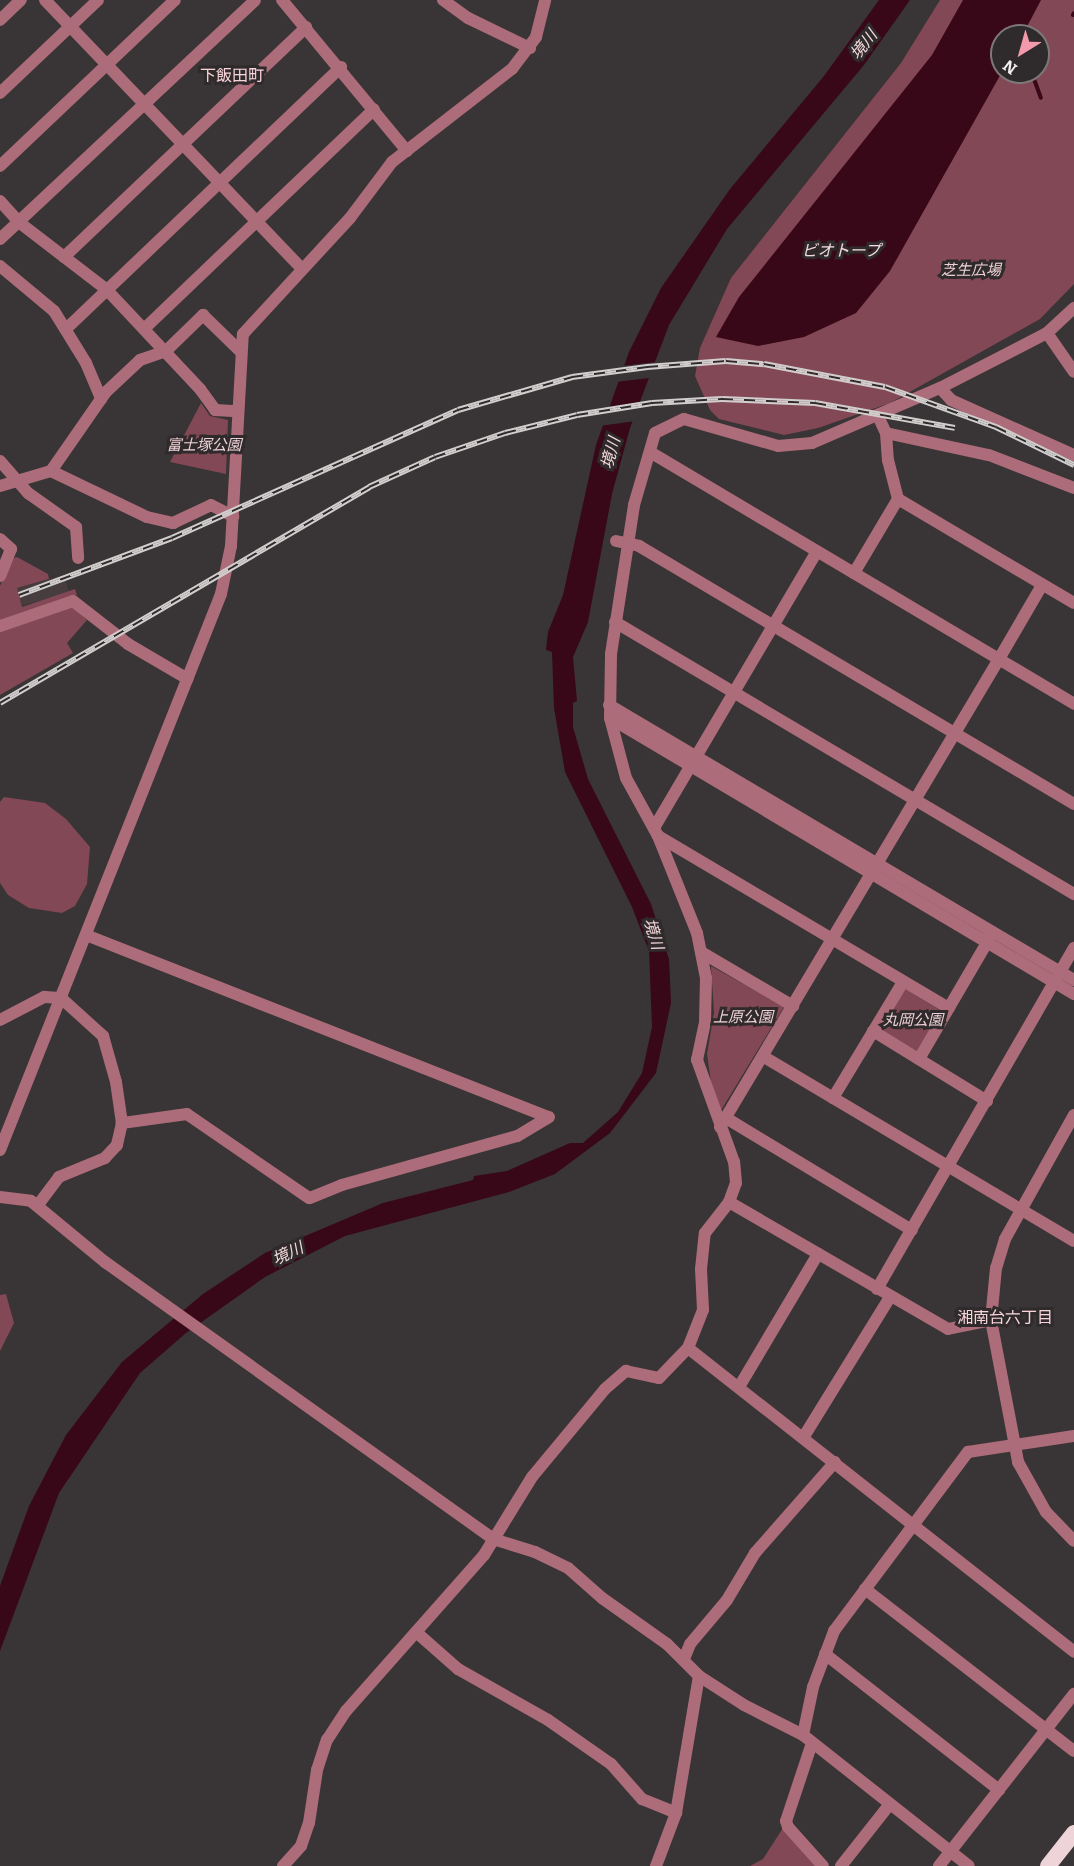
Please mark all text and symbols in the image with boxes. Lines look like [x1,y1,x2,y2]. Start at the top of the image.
north arrow [990,24,1050,84]
water label: 境川 [846,27,882,63]
text: N [999,56,1021,78]
district label: 下飯田町 [200,66,264,86]
water label: ビオトープ [801,241,881,261]
park label: 芝生広場 [941,262,1001,280]
water label: 境川 [598,435,624,471]
park label: 富士塚公園 [167,437,241,455]
water label: 境川 [639,916,667,952]
park label: 上原公園 [713,1009,773,1027]
park label: 丸岡公園 [883,1012,943,1030]
water label: 境川 [269,1239,307,1269]
district label: 湘南台六丁目 [957,1308,1053,1328]

